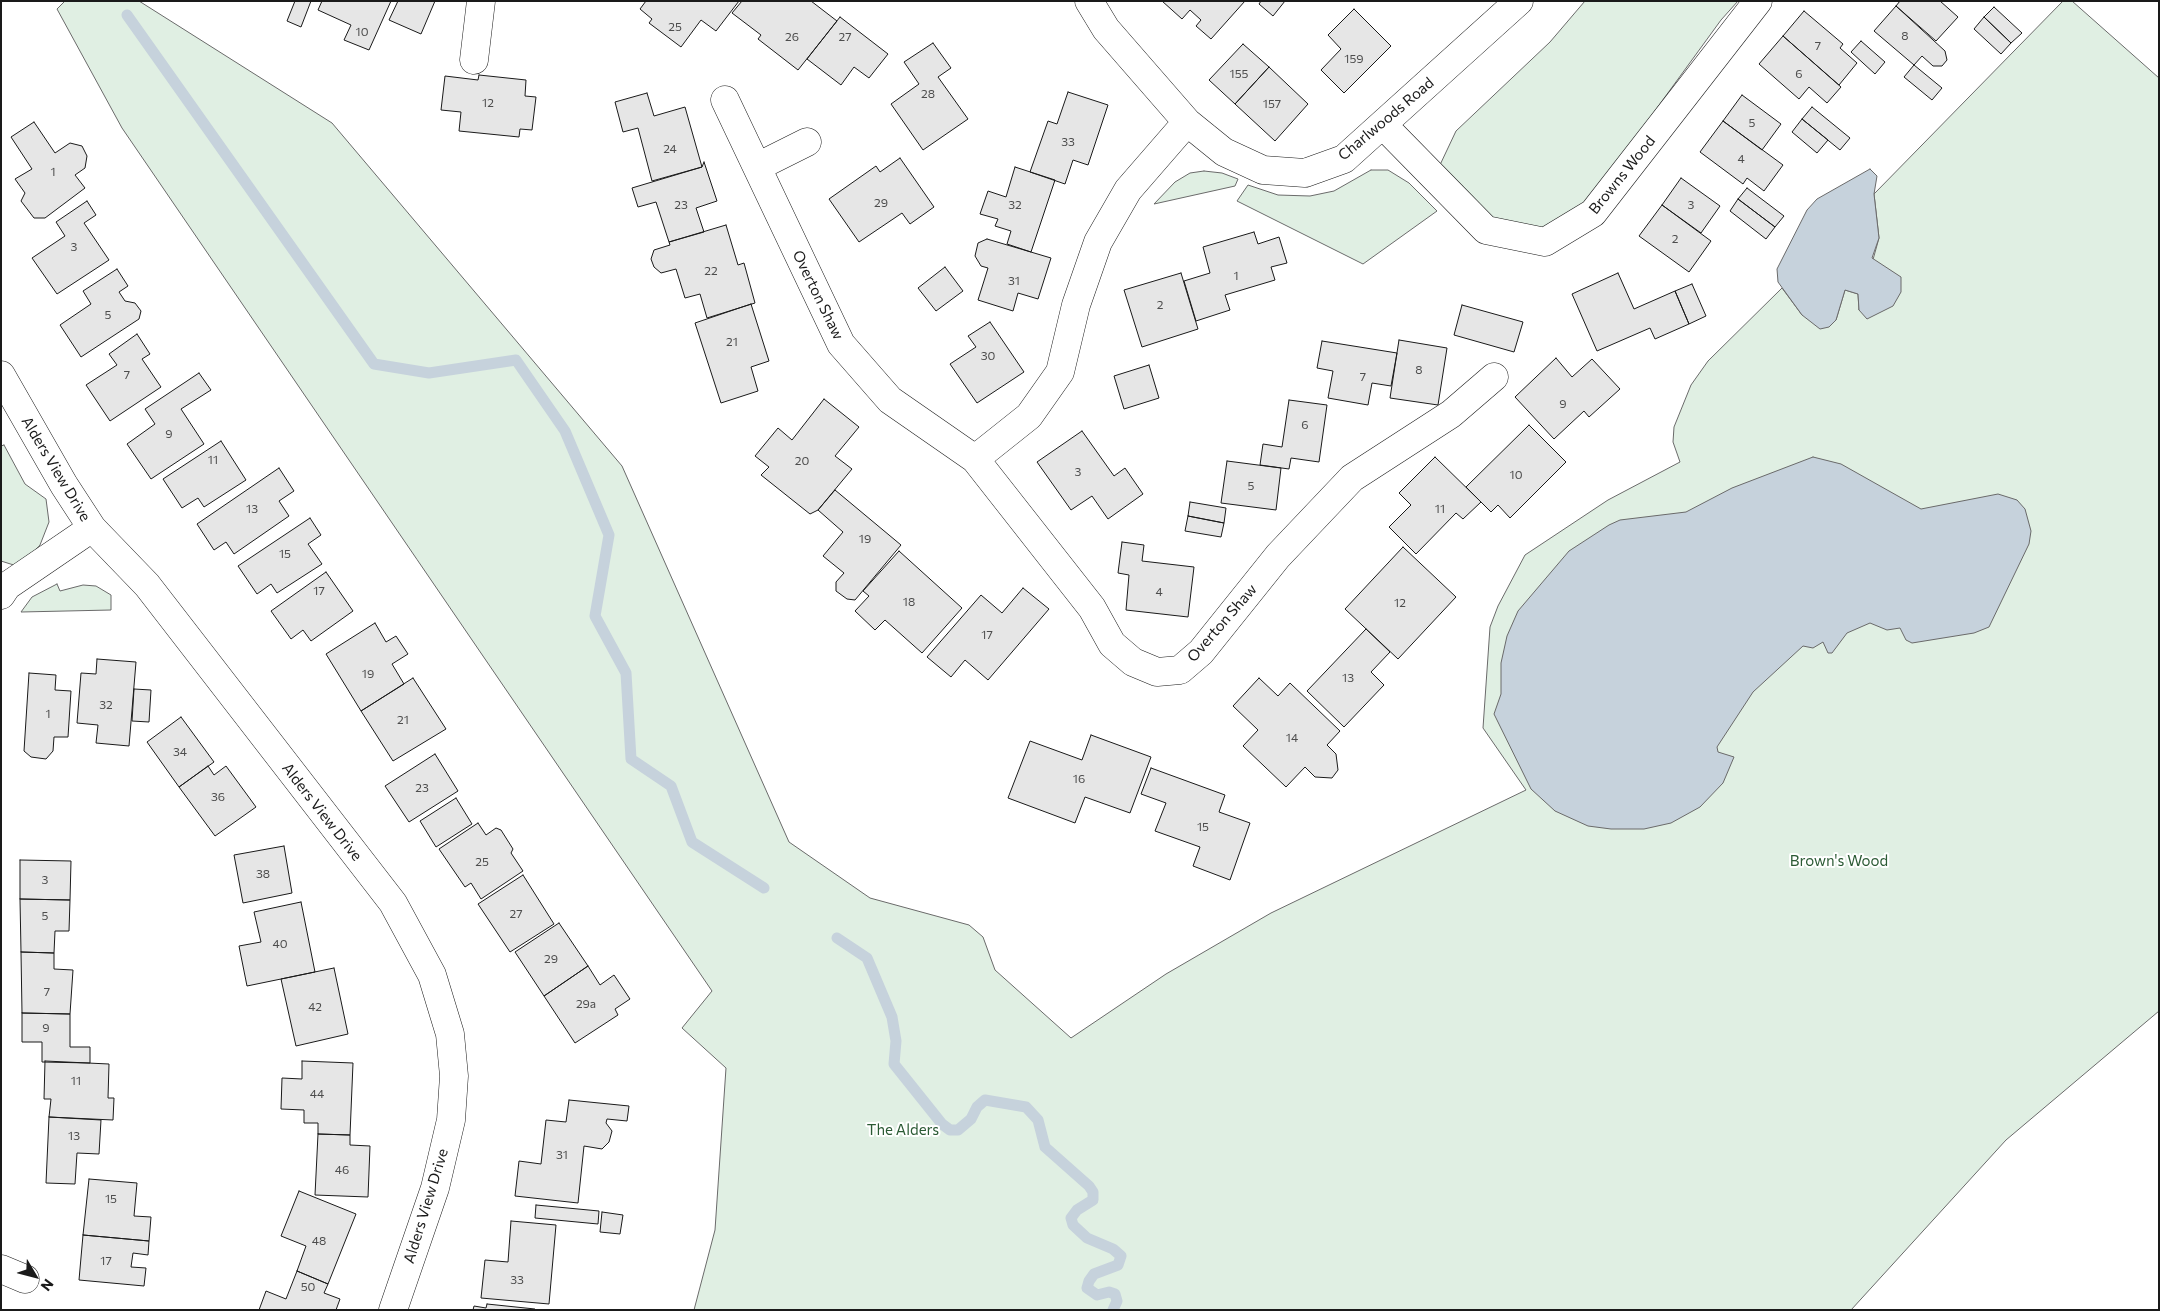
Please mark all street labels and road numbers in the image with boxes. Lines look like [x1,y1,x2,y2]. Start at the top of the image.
street label: Charlwoods Road [1334,74,1438,164]
street label: Browns Wood [1585,132,1659,218]
street label: Overton Shaw [789,247,847,343]
street label: Alders View Drive [18,413,94,525]
street label: Overton Shaw [1183,580,1261,666]
street label: Alders View Drive [278,760,366,864]
street label: Alders View Drive [400,1146,452,1266]

